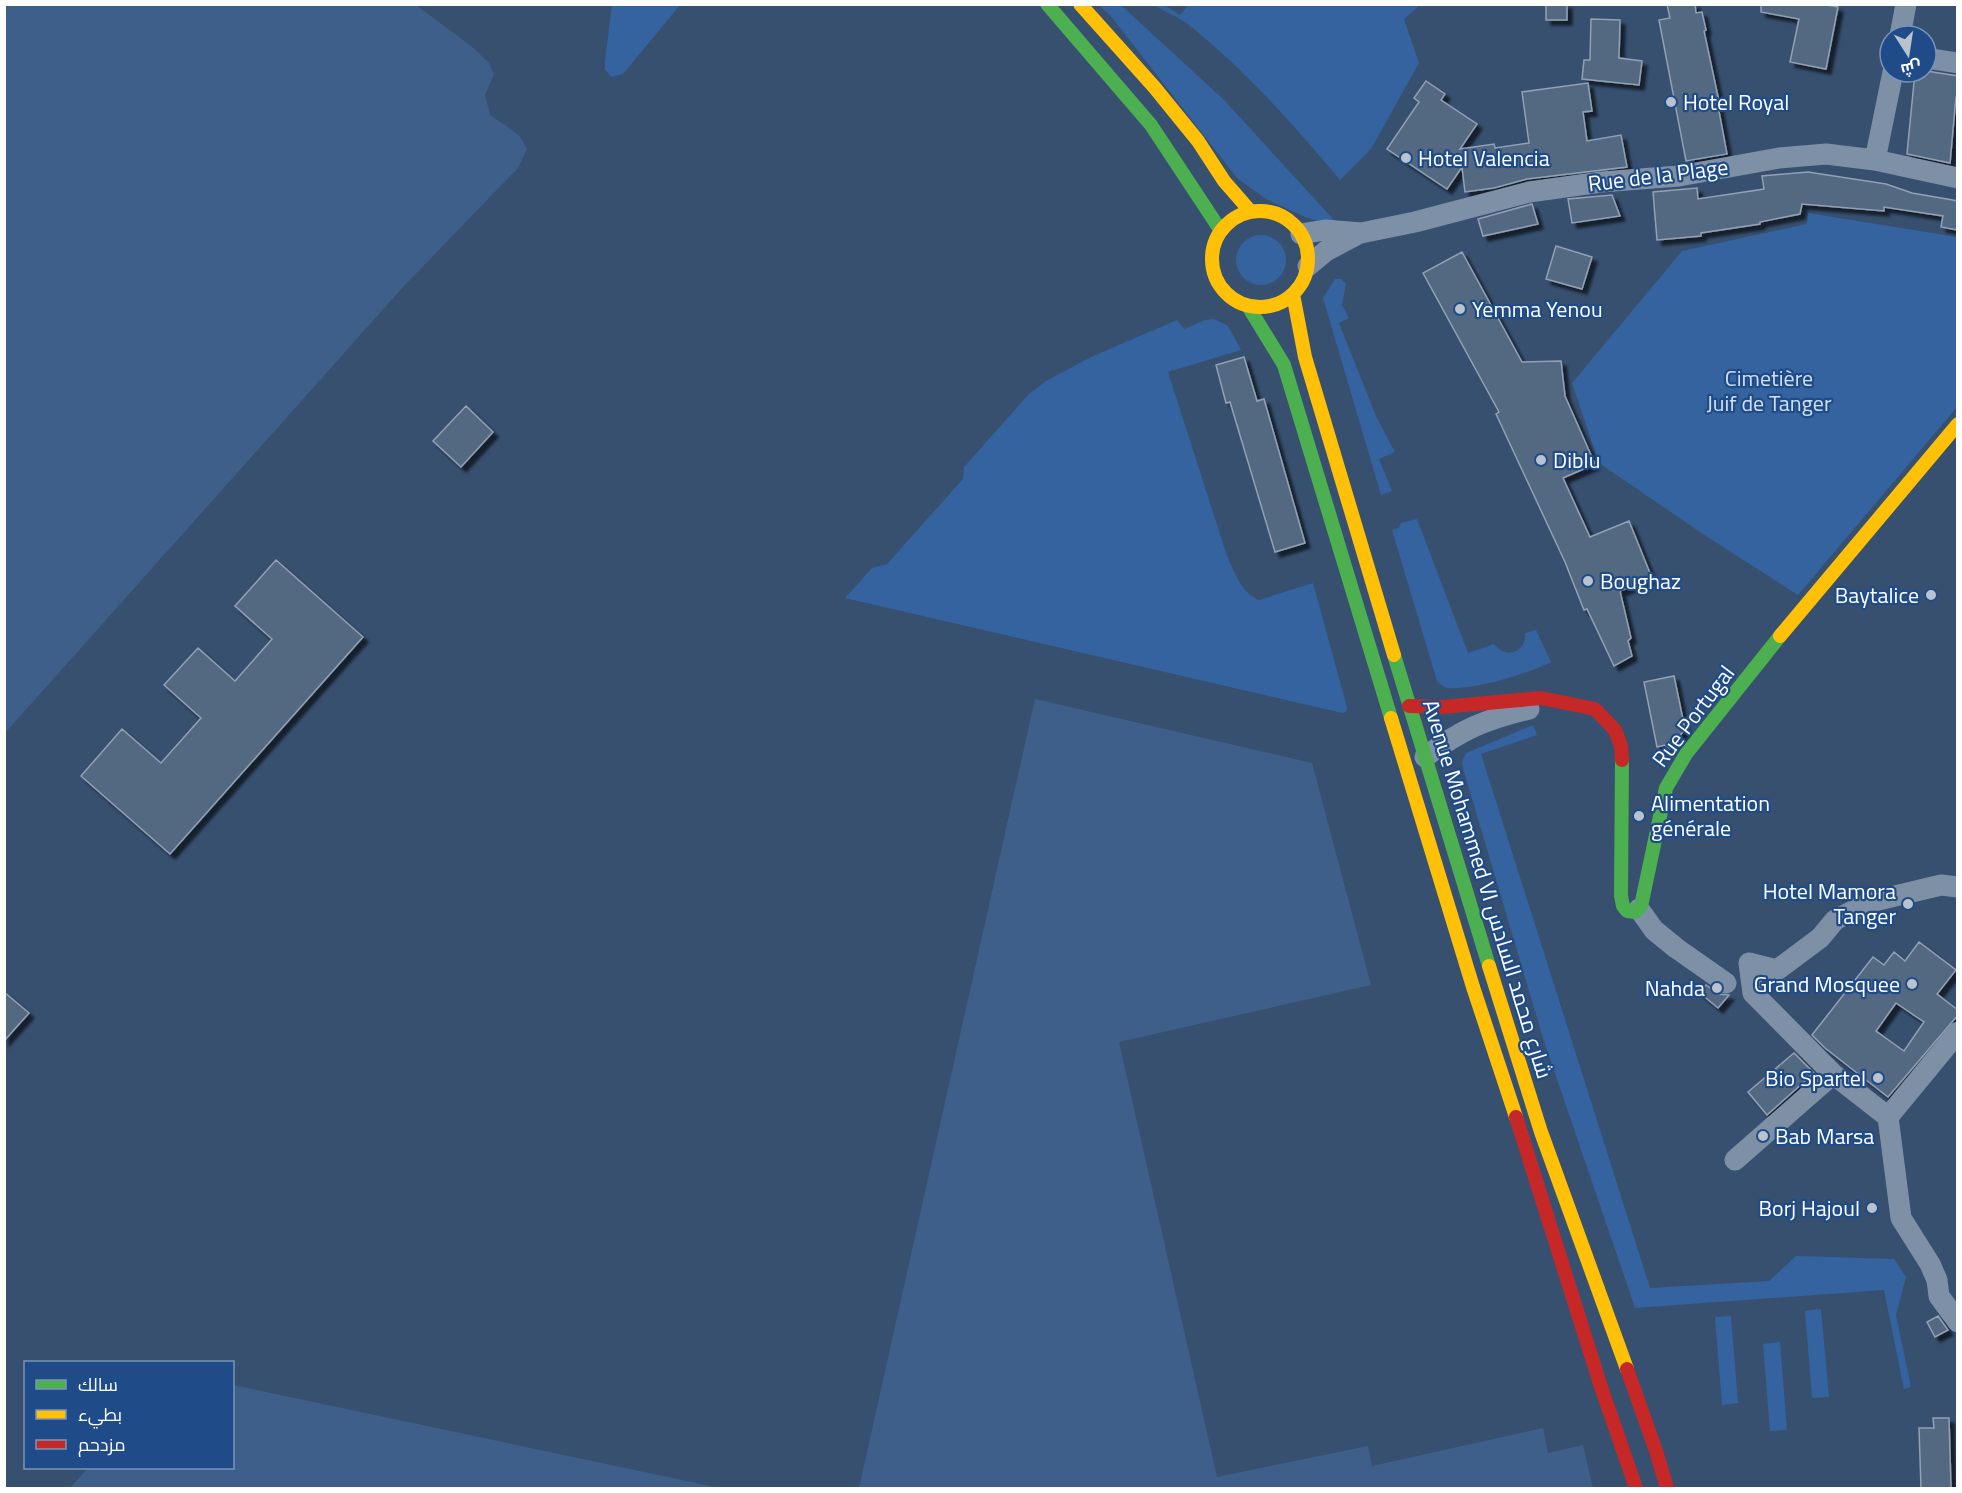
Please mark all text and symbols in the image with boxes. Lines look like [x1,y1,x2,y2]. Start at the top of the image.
north arrow [1878,24,1938,84]
text: ش [1899,55,1924,83]
place label: Hotel Royal [1683,85,1789,119]
marker: Hotel Royal [1664,95,1678,109]
place label: Hotel Valencia [1418,141,1550,175]
street label: Rue de la Plage [1586,150,1730,200]
marker: Hotel Valencia [1399,151,1413,165]
place label: Yemma Yenou [1472,292,1603,326]
marker: Yemma Yenou [1453,302,1467,316]
park label: Cimetière Juif de Tanger [1706,361,1832,420]
place label: Diblu [1553,443,1600,477]
marker: Diblu [1534,453,1548,467]
place label: Boughaz [1600,564,1681,598]
marker: Boughaz [1581,574,1595,588]
place label: Baytalice [1835,578,1919,612]
marker: Baytalice [1924,588,1938,602]
street label: Rue Portugal [1643,658,1743,774]
street label: Avenue Mohammed VI شارع محمد السادس [1414,695,1562,1083]
place label: Alimentation générale [1651,786,1770,845]
marker: Alimentation générale [1632,809,1646,823]
place label: Hotel Mamora Tanger [1763,874,1896,933]
marker: Hotel Mamora Tanger [1901,897,1915,911]
place label: Grand Mosquee [1754,967,1900,1001]
place label: Nahda [1645,971,1705,1005]
marker: Grand Mosquee [1905,977,1919,991]
marker: Nahda [1710,981,1724,995]
place label: Bio Spartel [1765,1061,1866,1095]
marker: Bio Spartel [1871,1071,1885,1085]
place label: Bab Marsa [1775,1119,1874,1153]
marker: Bab Marsa [1756,1129,1770,1143]
place label: Borj Hajoul [1758,1191,1860,1225]
marker: Borj Hajoul [1865,1201,1879,1215]
legend [24,1361,234,1469]
text: سالك [78,1371,118,1398]
text: بطيء [78,1401,122,1429]
text: مزدحم [78,1431,126,1458]

